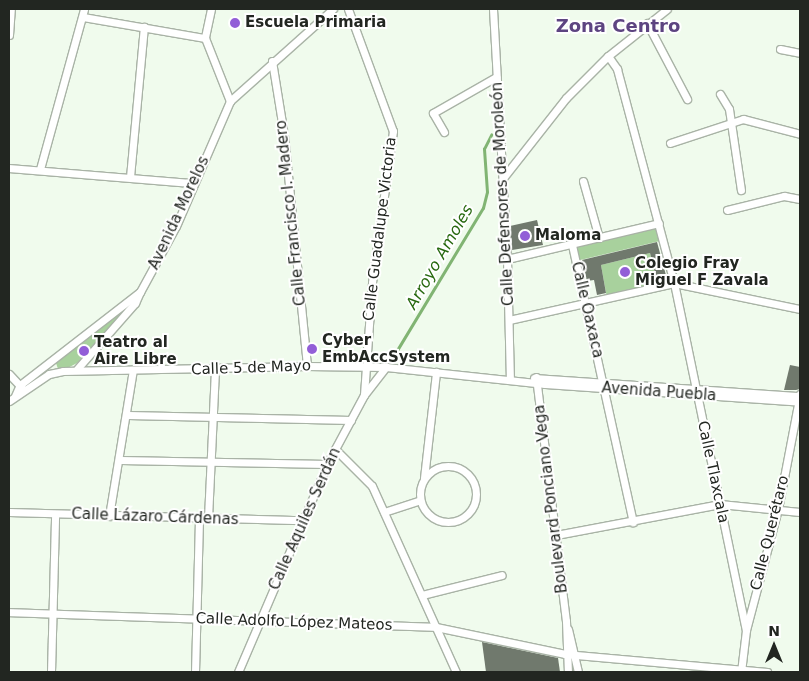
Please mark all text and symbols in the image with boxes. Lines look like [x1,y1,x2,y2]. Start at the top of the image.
place label: Escuela Primaria [245,14,386,32]
district label: Zona Centro [556,15,680,37]
marker: Escuela Primaria [229,17,241,29]
street label: Calle Defensores de Moroleón [488,82,518,306]
street label: Calle Francisco I. Madero [272,119,310,307]
street label: Calle Guadalupe Victoria [360,136,400,322]
street label: Avenida Morelos [145,153,213,273]
water label: Arroyo Amoles [402,201,478,313]
place label: Maloma [535,227,601,245]
marker: Maloma [519,230,531,242]
place label: Colegio Fray Miguel F Zavala [635,254,769,289]
street label: Calle Oaxaca [567,260,607,360]
marker: Colegio Fray Miguel F Zavala [619,266,631,278]
place label: Cyber EmbAccSystem [322,331,450,366]
place label: Teatro al Aire Libre [94,333,177,368]
marker: Cyber EmbAccSystem [306,343,318,355]
marker: Teatro al Aire Libre [78,345,90,357]
street label: Calle 5 de Mayo [191,357,311,379]
street label: Avenida Puebla [601,379,717,405]
street label: Boulevard Ponciano Vega [530,404,572,594]
street label: Calle Tlaxcala [693,419,733,525]
street label: Calle Aquiles Serdán [265,445,345,593]
street label: Calle Querétaro [747,474,793,592]
street label: Calle Lázaro Cárdenas [71,505,239,529]
street label: Calle Adolfo López Mateos [195,610,393,634]
north arrow [749,621,799,671]
text: N [768,623,780,639]

